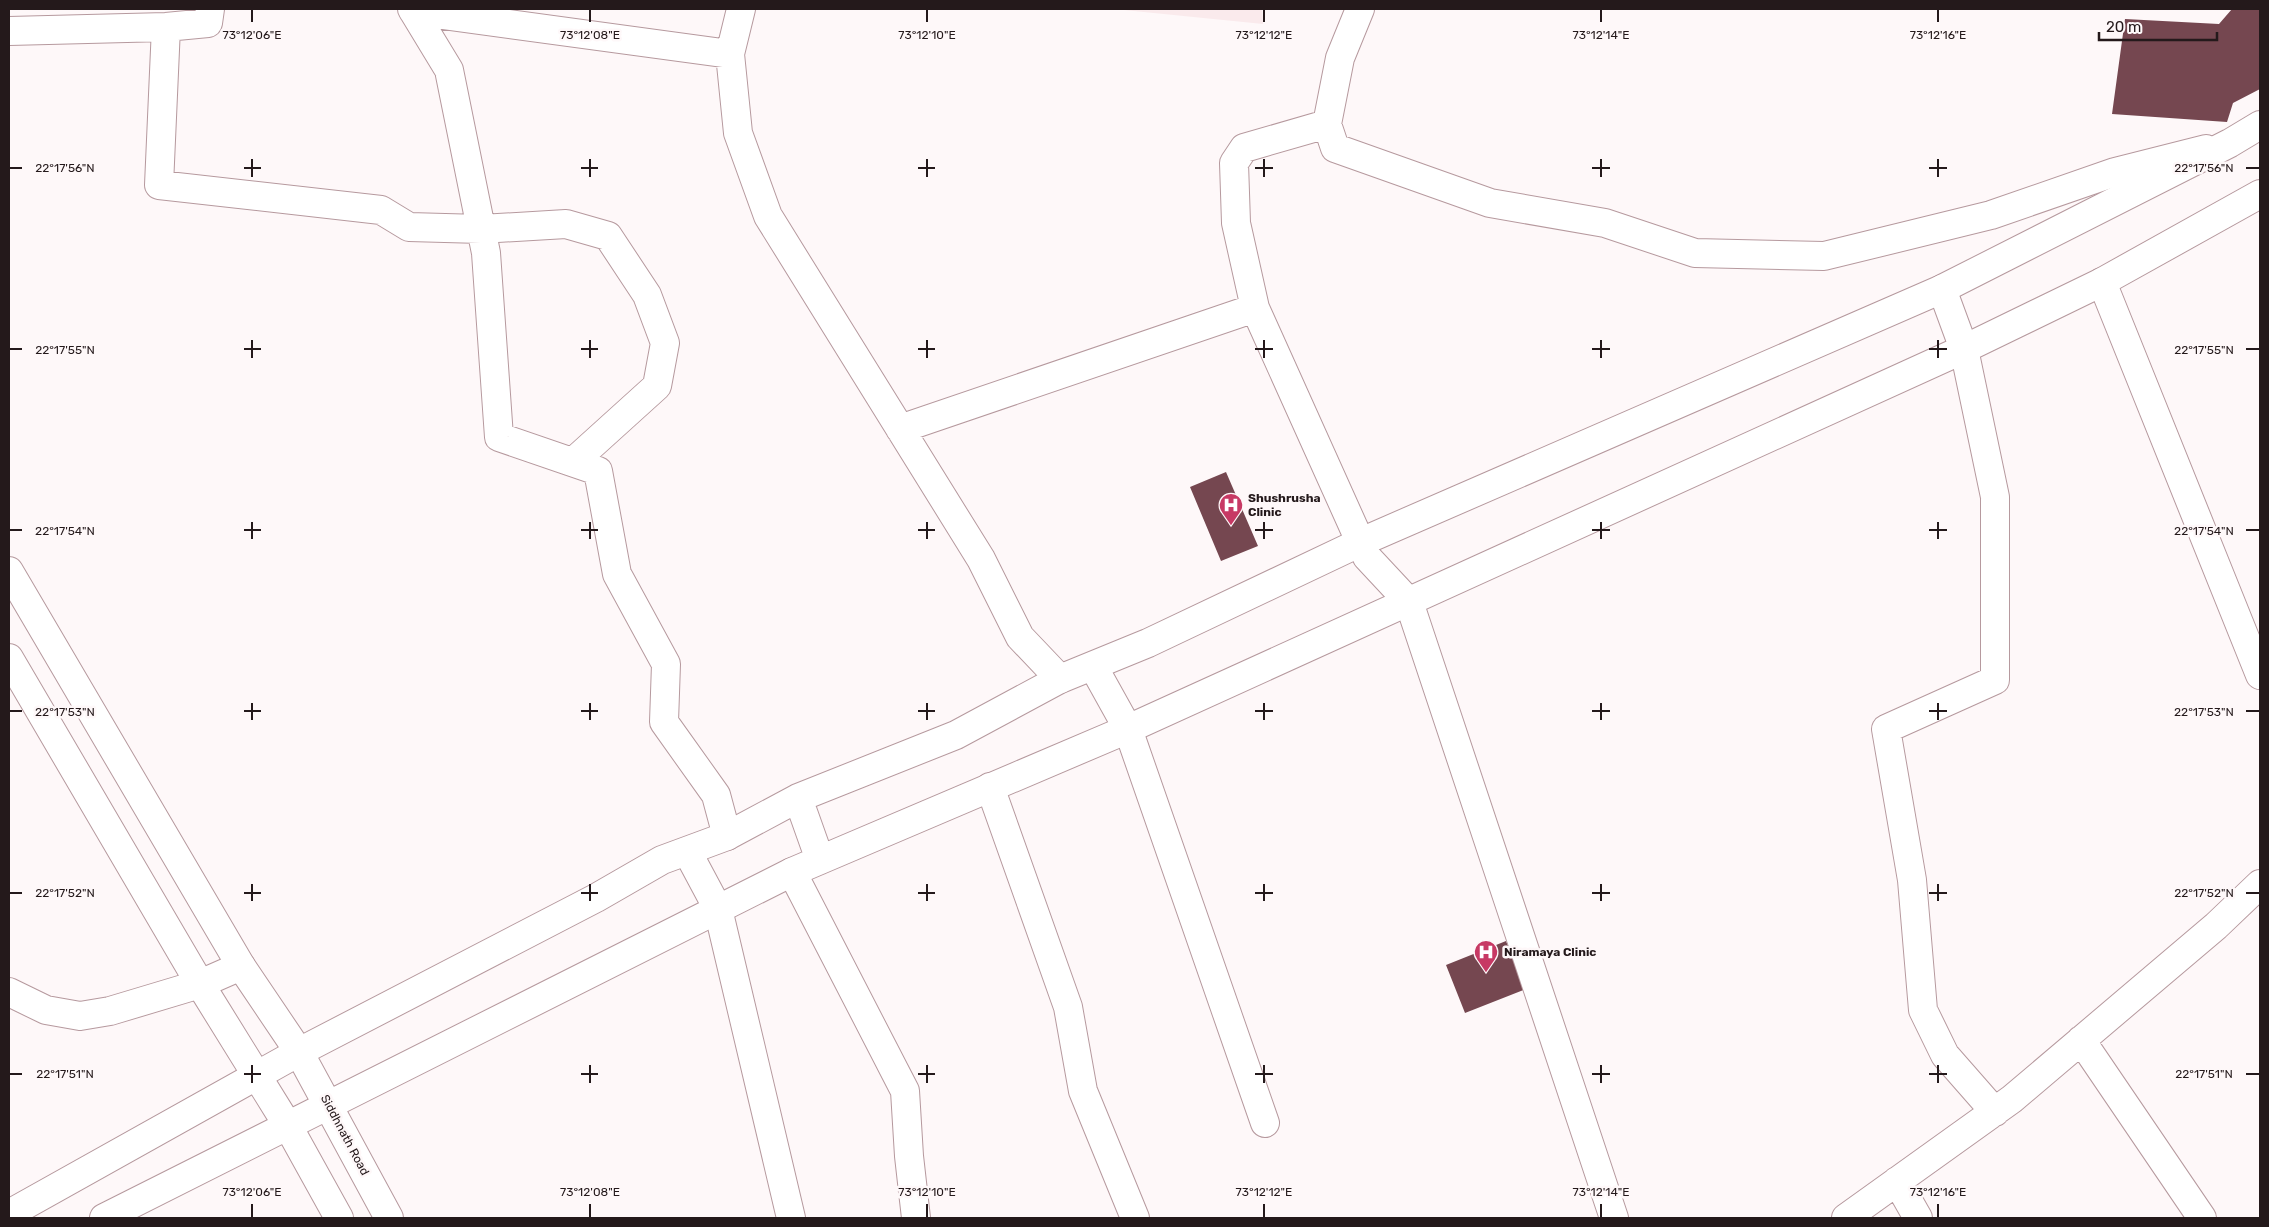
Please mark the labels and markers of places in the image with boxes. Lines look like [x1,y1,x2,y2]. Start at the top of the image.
place label: Shushrusha Clinic [1248,491,1321,519]
hospital icon: Shushrusha Clinic [1218,492,1244,526]
hospital icon: Niramaya Clinic [1473,939,1499,973]
place label: Niramaya Clinic [1504,945,1596,959]

